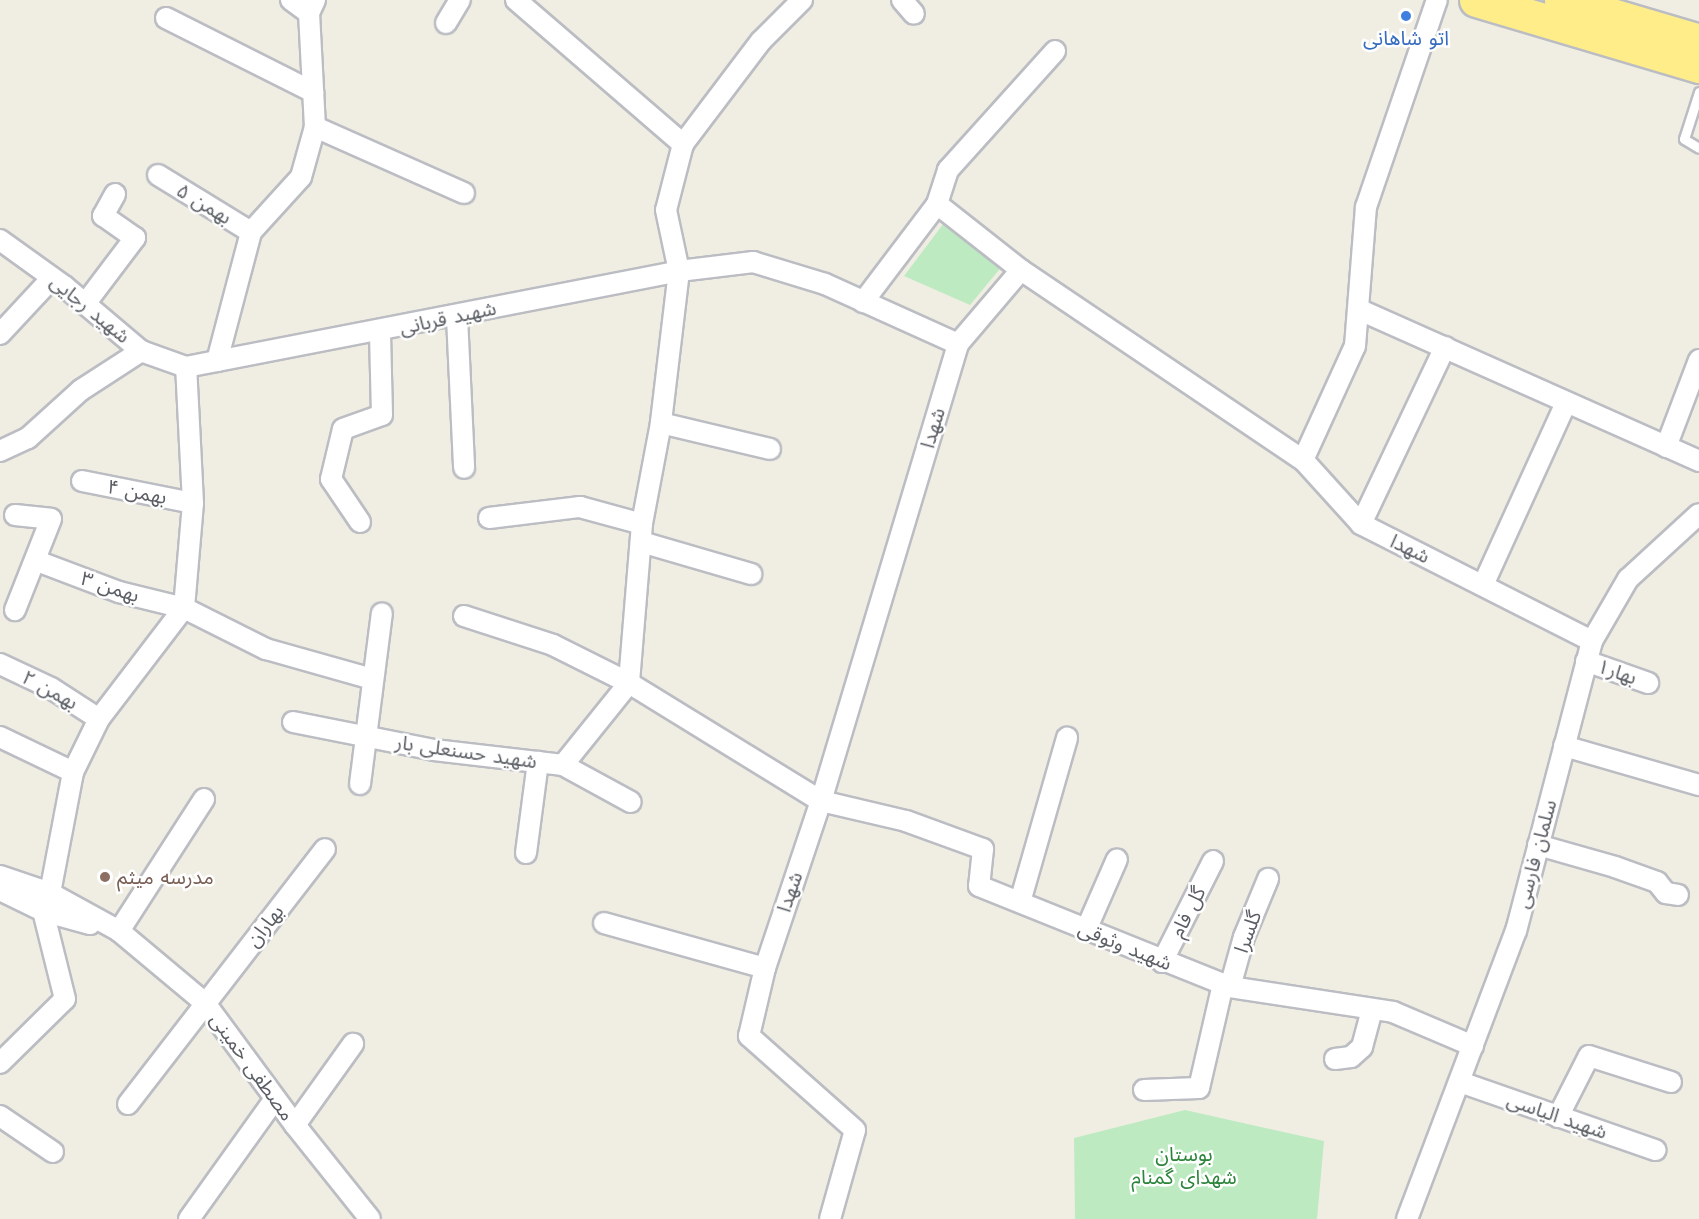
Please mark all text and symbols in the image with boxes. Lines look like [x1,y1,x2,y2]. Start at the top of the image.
marker: اتو شاهانی [1399,9,1413,23]
place label: اتو شاهانی [1363,26,1449,50]
street label: بهمن ۵ [172,178,236,230]
street label: شهید رجایی [45,270,135,348]
street label: شهید قربانی [397,296,499,340]
street label: شهدا [915,405,951,451]
street label: بهمن ۴ [105,475,169,509]
street label: شهدا [1386,529,1434,569]
street label: بهمن ۳ [78,566,142,608]
street label: بهار۱ [1594,654,1640,690]
street label: بهمن ۲ [18,665,82,715]
street label: شهید حسنعلی بار [394,730,538,774]
street label: سلمان فارسی [1510,797,1562,911]
place label: مدرسه میثم [117,865,214,889]
street label: شهدا [772,869,808,915]
marker: مدرسه میثم [98,870,112,884]
street label: گل فام [1165,882,1211,942]
street label: بهاران [241,900,289,952]
street label: گلسرا [1229,907,1267,957]
street label: شهید وثوقی [1075,916,1175,976]
street label: مصطفی خمینی [205,1008,299,1126]
street label: شهید الیاسی [1504,1088,1610,1144]
park label: بوستان شهدای گمنام [1131,1142,1237,1189]

